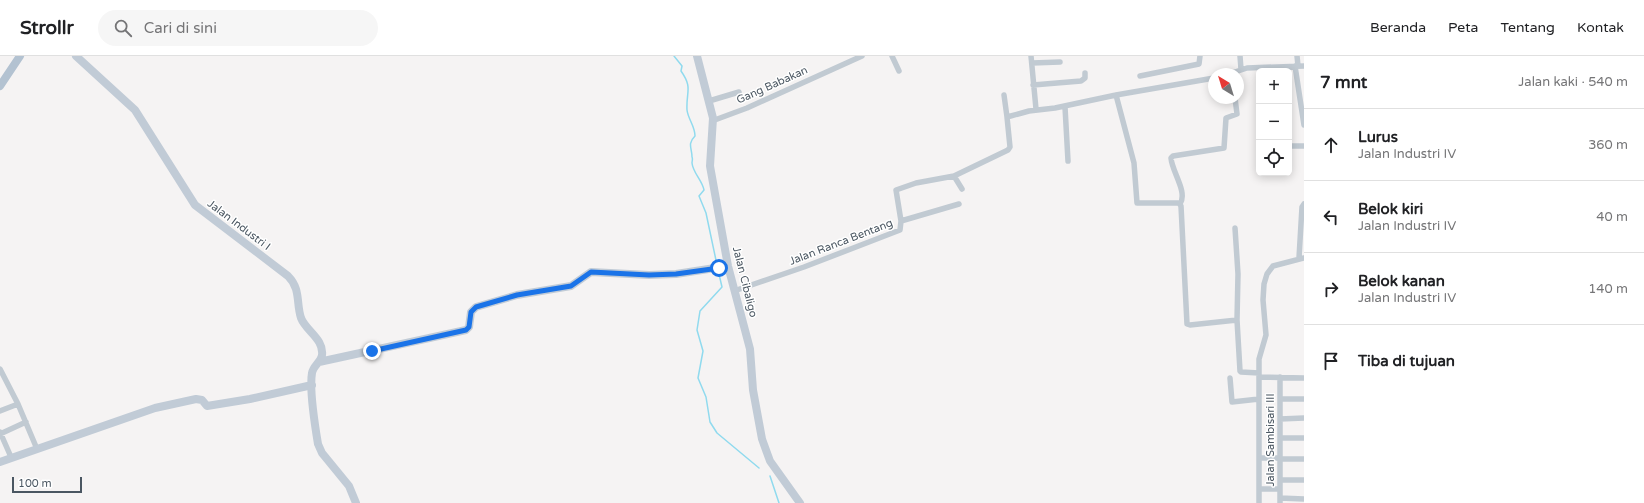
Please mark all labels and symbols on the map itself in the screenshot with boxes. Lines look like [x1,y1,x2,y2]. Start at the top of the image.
street label: Gang Babakan [734,63,810,107]
north arrow [1208,68,1244,104]
street label: Jalan Industri I [205,197,273,253]
street label: Jalan Ranca Bentang [787,216,895,268]
street label: Jalan Cibaligo [730,245,760,319]
route start [710,259,728,277]
route end [363,342,381,360]
street label: Jalan Sambisari III [1264,393,1277,487]
scale bar [12,475,82,494]

